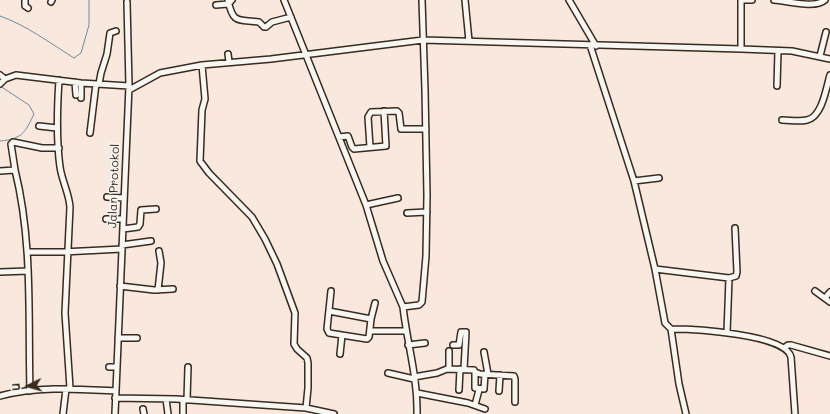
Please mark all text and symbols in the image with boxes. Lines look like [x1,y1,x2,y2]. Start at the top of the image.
street label: Jalan Protokol [105,144,123,228]
north arrow [8,366,48,406]
text: U [8,383,23,392]

